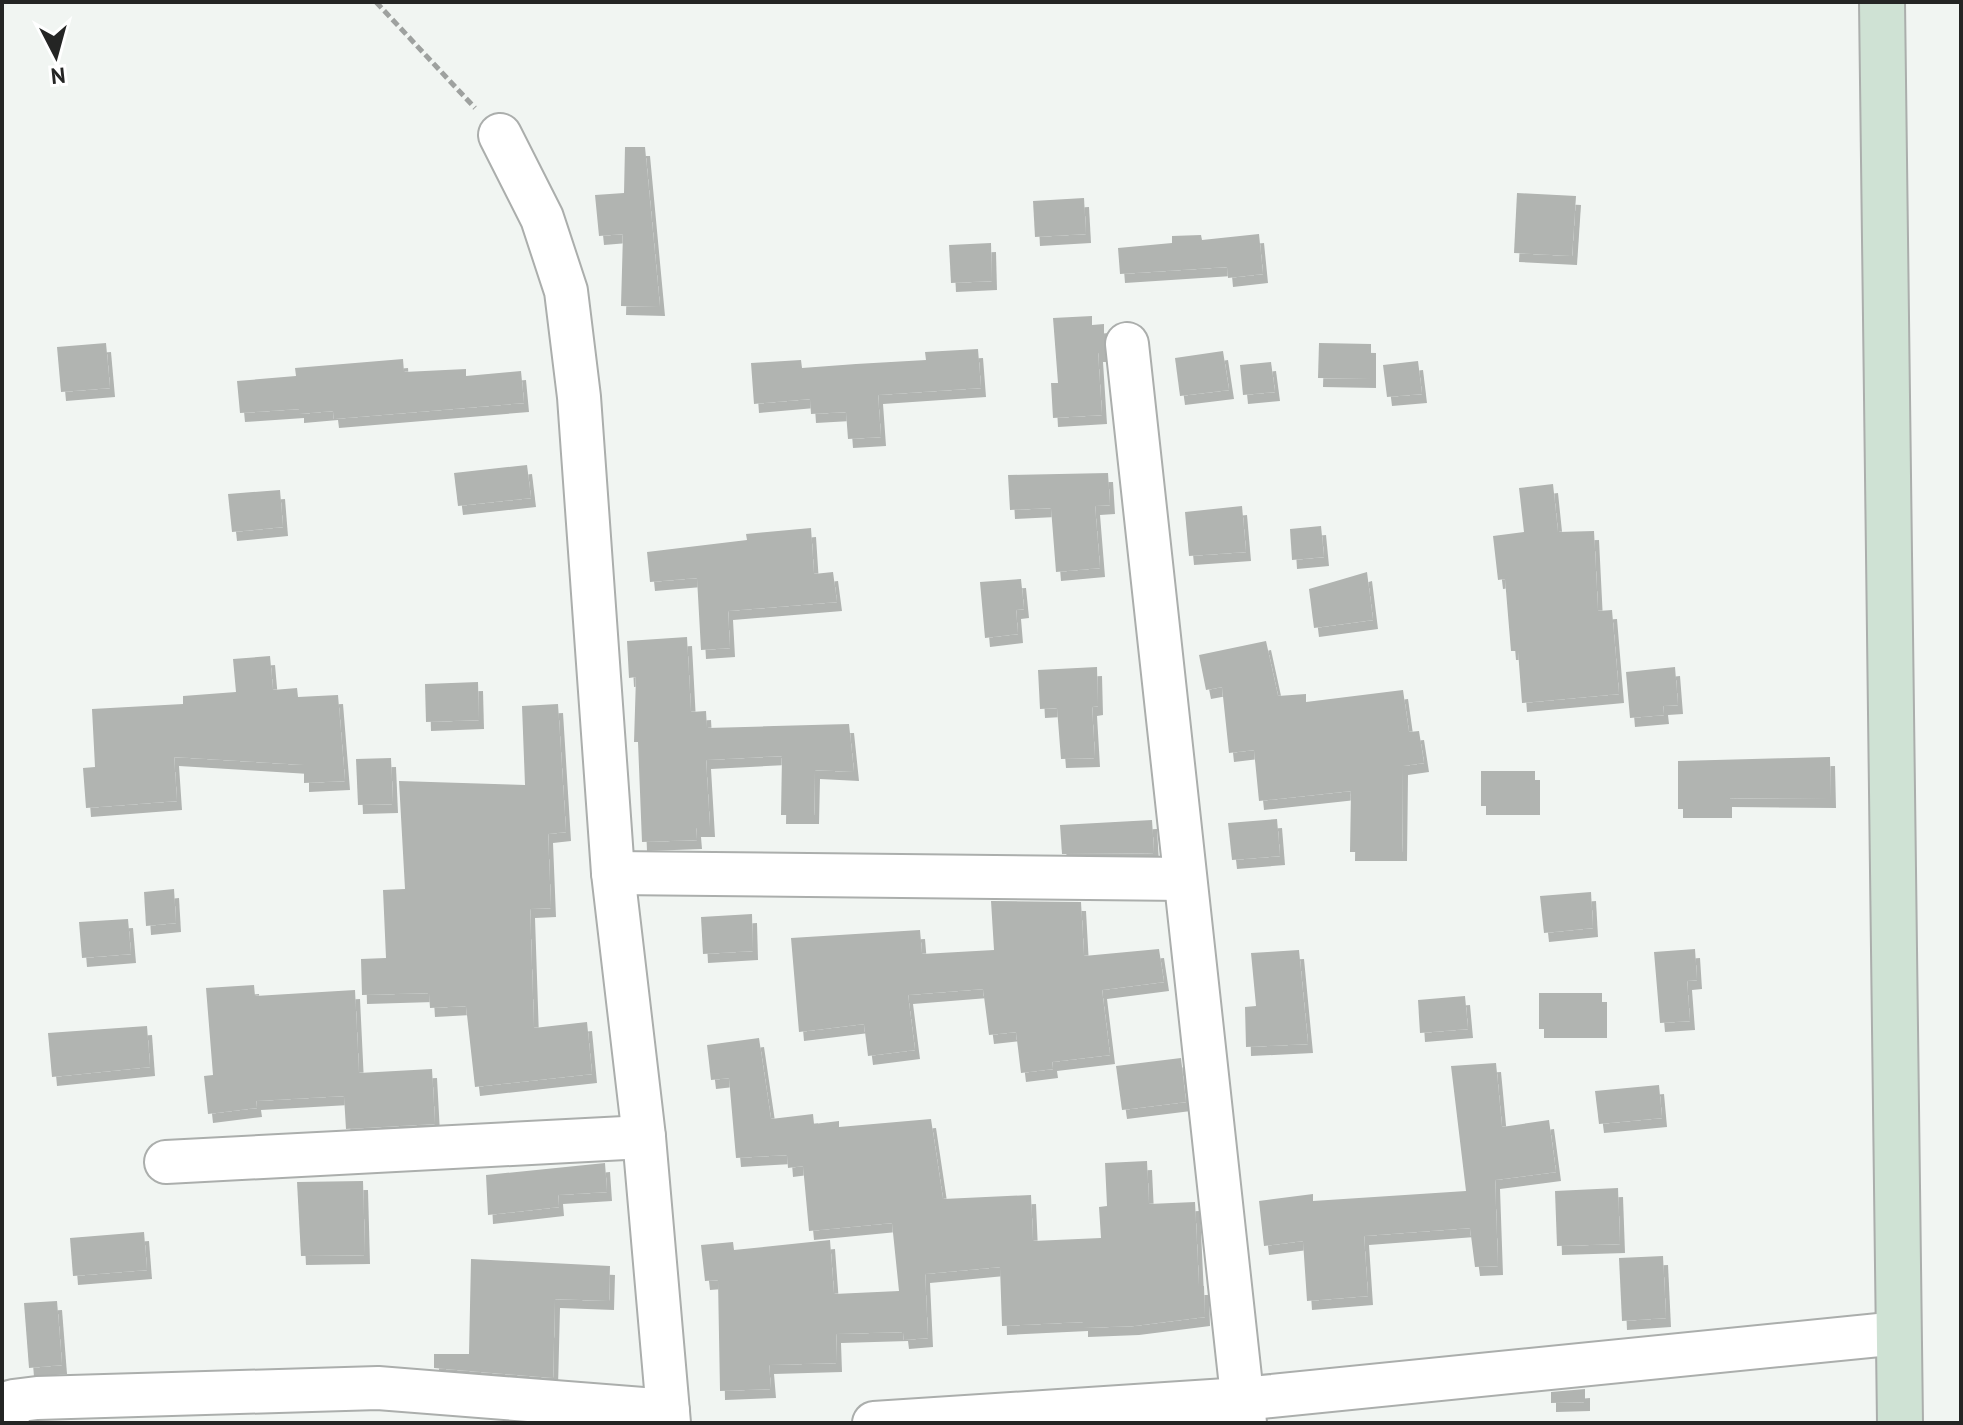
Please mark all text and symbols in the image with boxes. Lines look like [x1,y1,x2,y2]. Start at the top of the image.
north arrow [16,16,96,96]
text: N [49,61,67,91]

